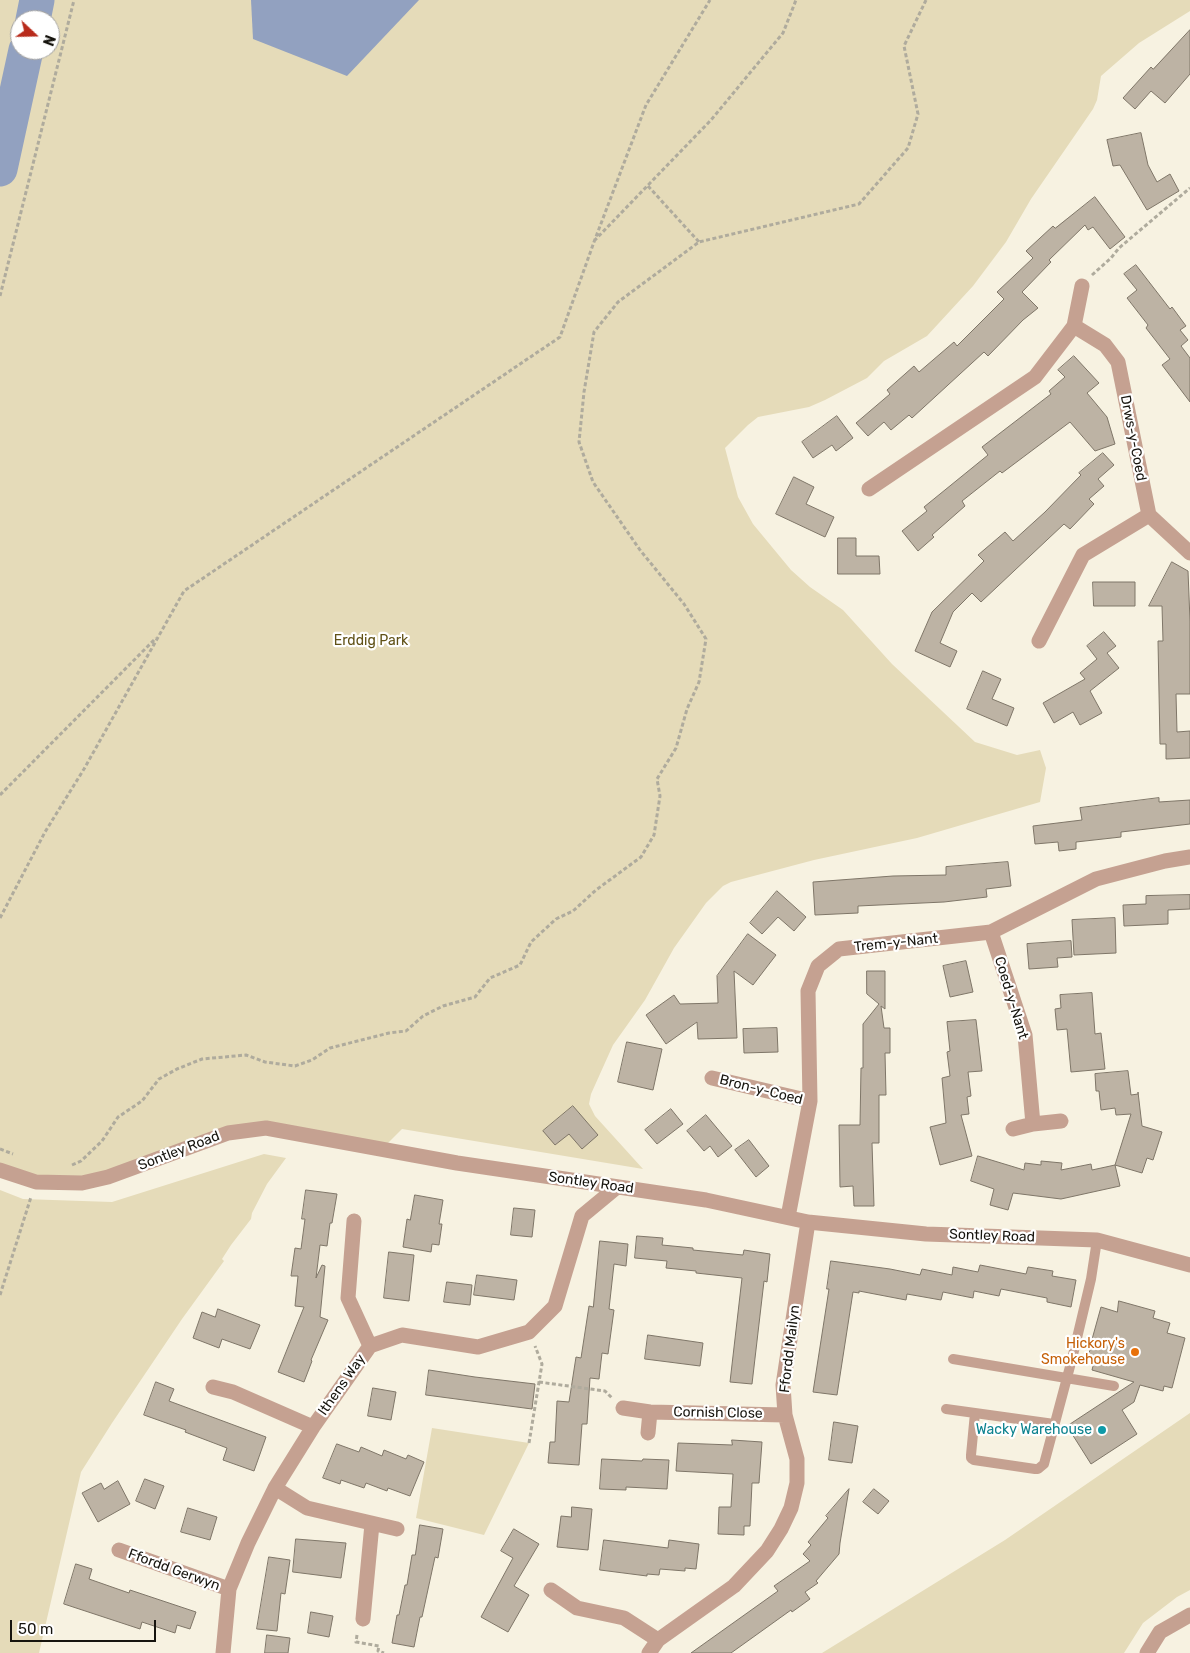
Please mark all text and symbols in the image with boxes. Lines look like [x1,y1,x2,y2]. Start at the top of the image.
north arrow [10,10,60,60]
text: N [39,32,58,48]
street label: Drws-y-Coed [1116,394,1150,482]
park label: Erddig Park [334,633,408,649]
street label: Trem-y-Nant [853,930,939,956]
street label: Coed-y-Nant [990,955,1032,1041]
street label: Bron-y-Coed [718,1072,804,1108]
street label: Sontley Road [136,1128,222,1174]
street label: Sontley Road [547,1169,635,1197]
street label: Sontley Road [949,1226,1035,1246]
street label: Ffordd Mailyn [776,1304,804,1394]
place label: Hickory's Smokehouse [1041,1336,1125,1368]
marker: Hickory's Smokehouse [1129,1346,1141,1358]
street label: Ithens Way [315,1351,369,1419]
street label: Cornish Close [673,1404,763,1422]
place label: Wacky Warehouse [976,1422,1092,1438]
marker: Wacky Warehouse [1096,1424,1108,1436]
street label: Ffordd Gerwyn [126,1546,222,1594]
scale bar [12,1610,159,1642]
text: 50 m [18,1620,53,1638]

